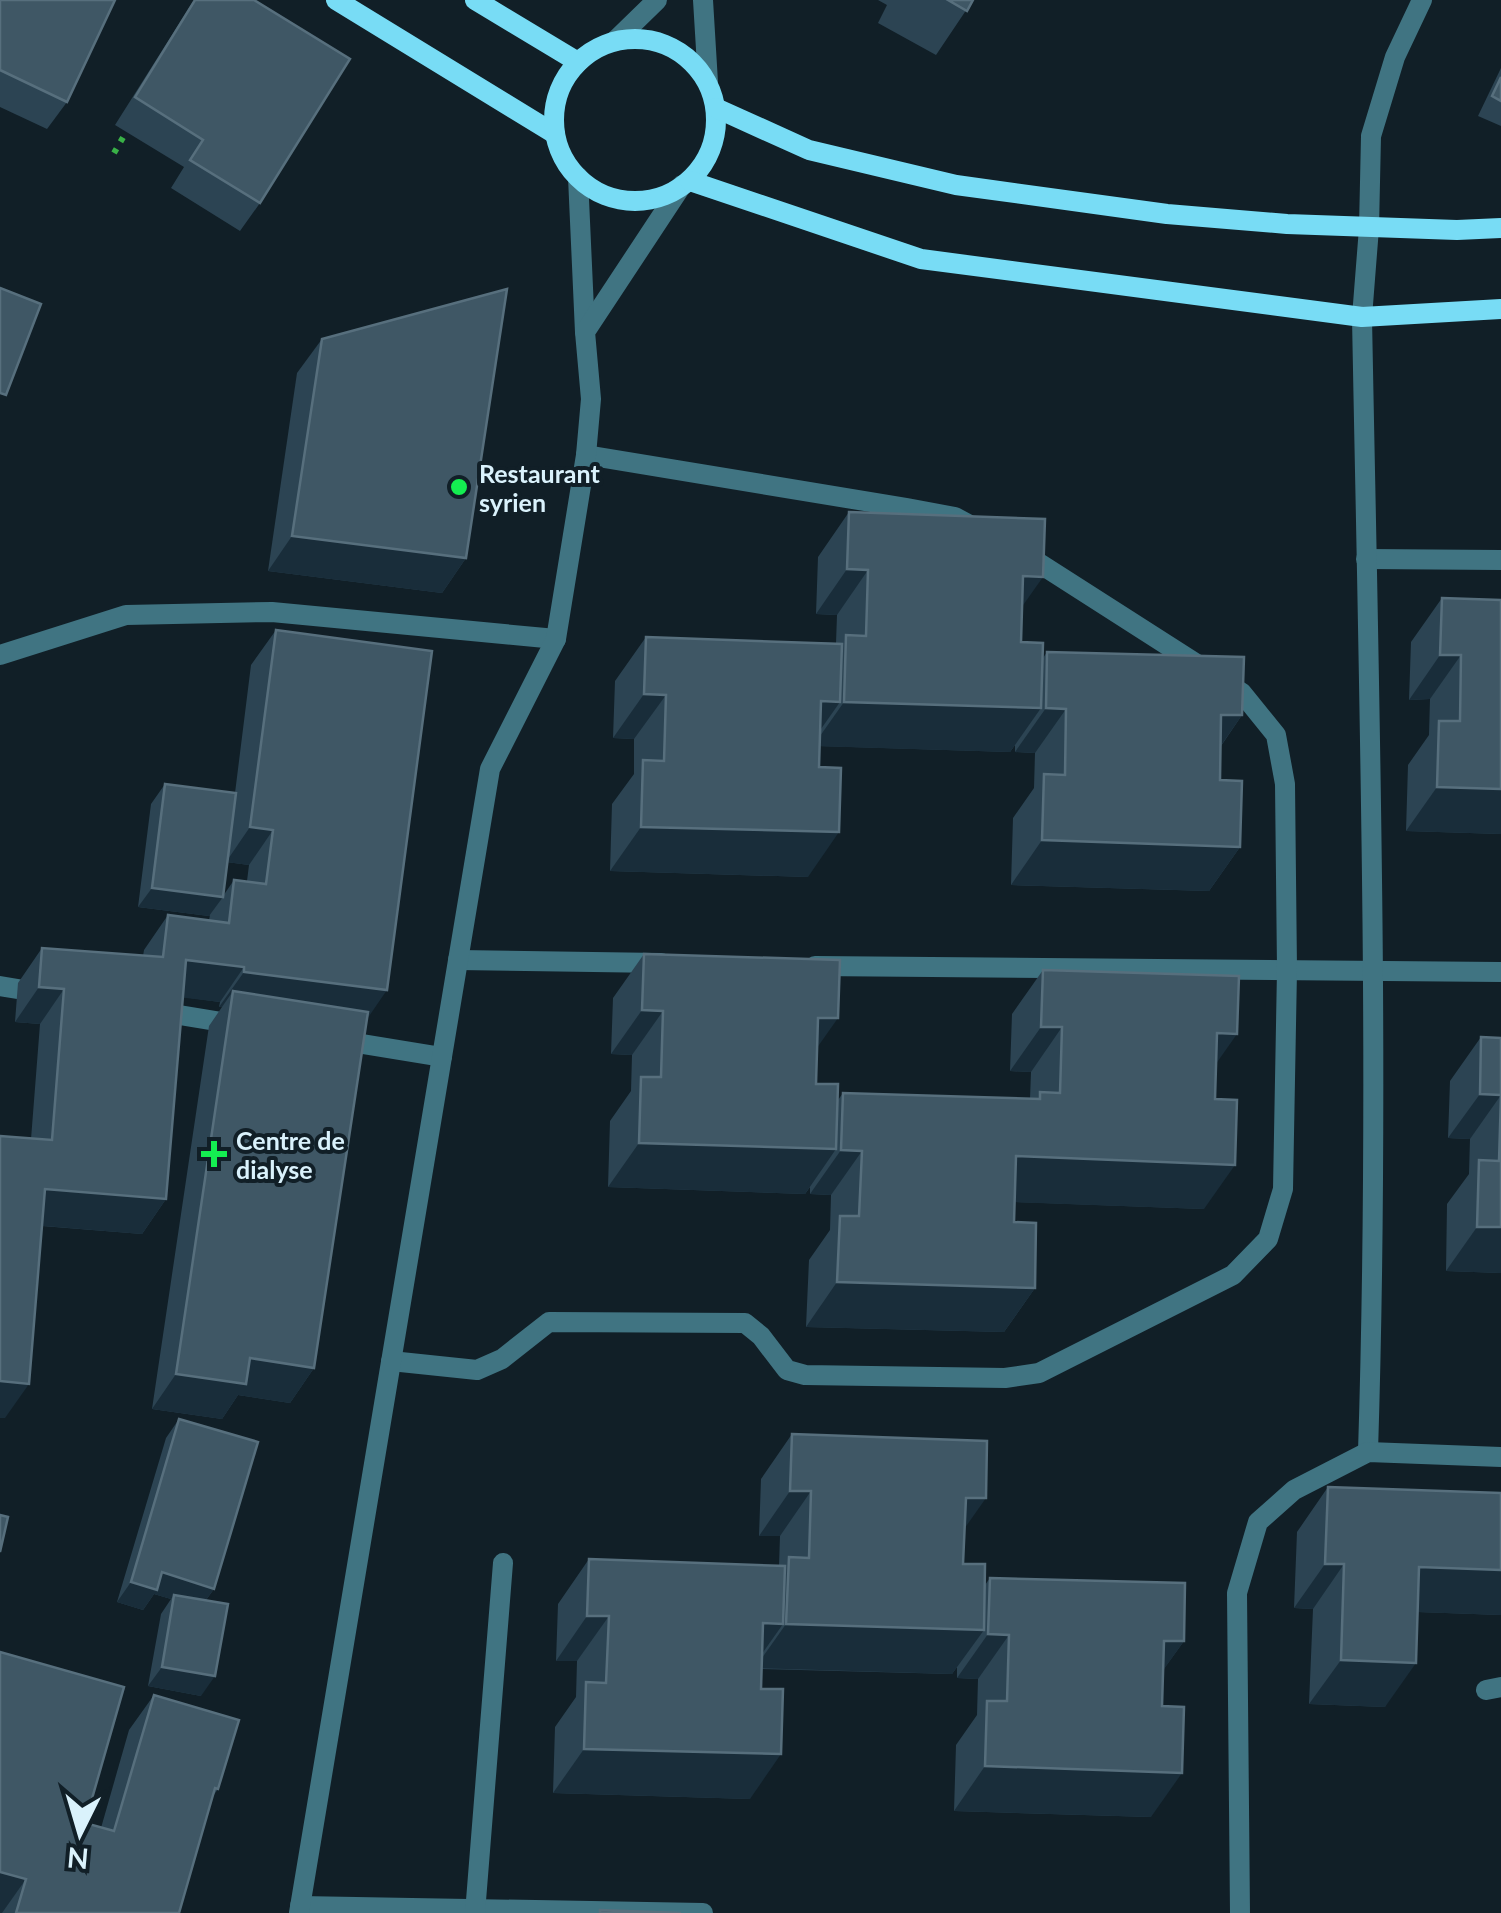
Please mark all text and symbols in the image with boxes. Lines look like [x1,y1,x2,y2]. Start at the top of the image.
place label: Restaurant syrien [479,458,600,517]
marker: Restaurant syrien [448,476,470,498]
place label: Centre de dialyse [236,1125,345,1184]
marker: Centre de dialyse [201,1141,227,1167]
north arrow [30,1783,130,1883]
text: N [66,1841,90,1877]

